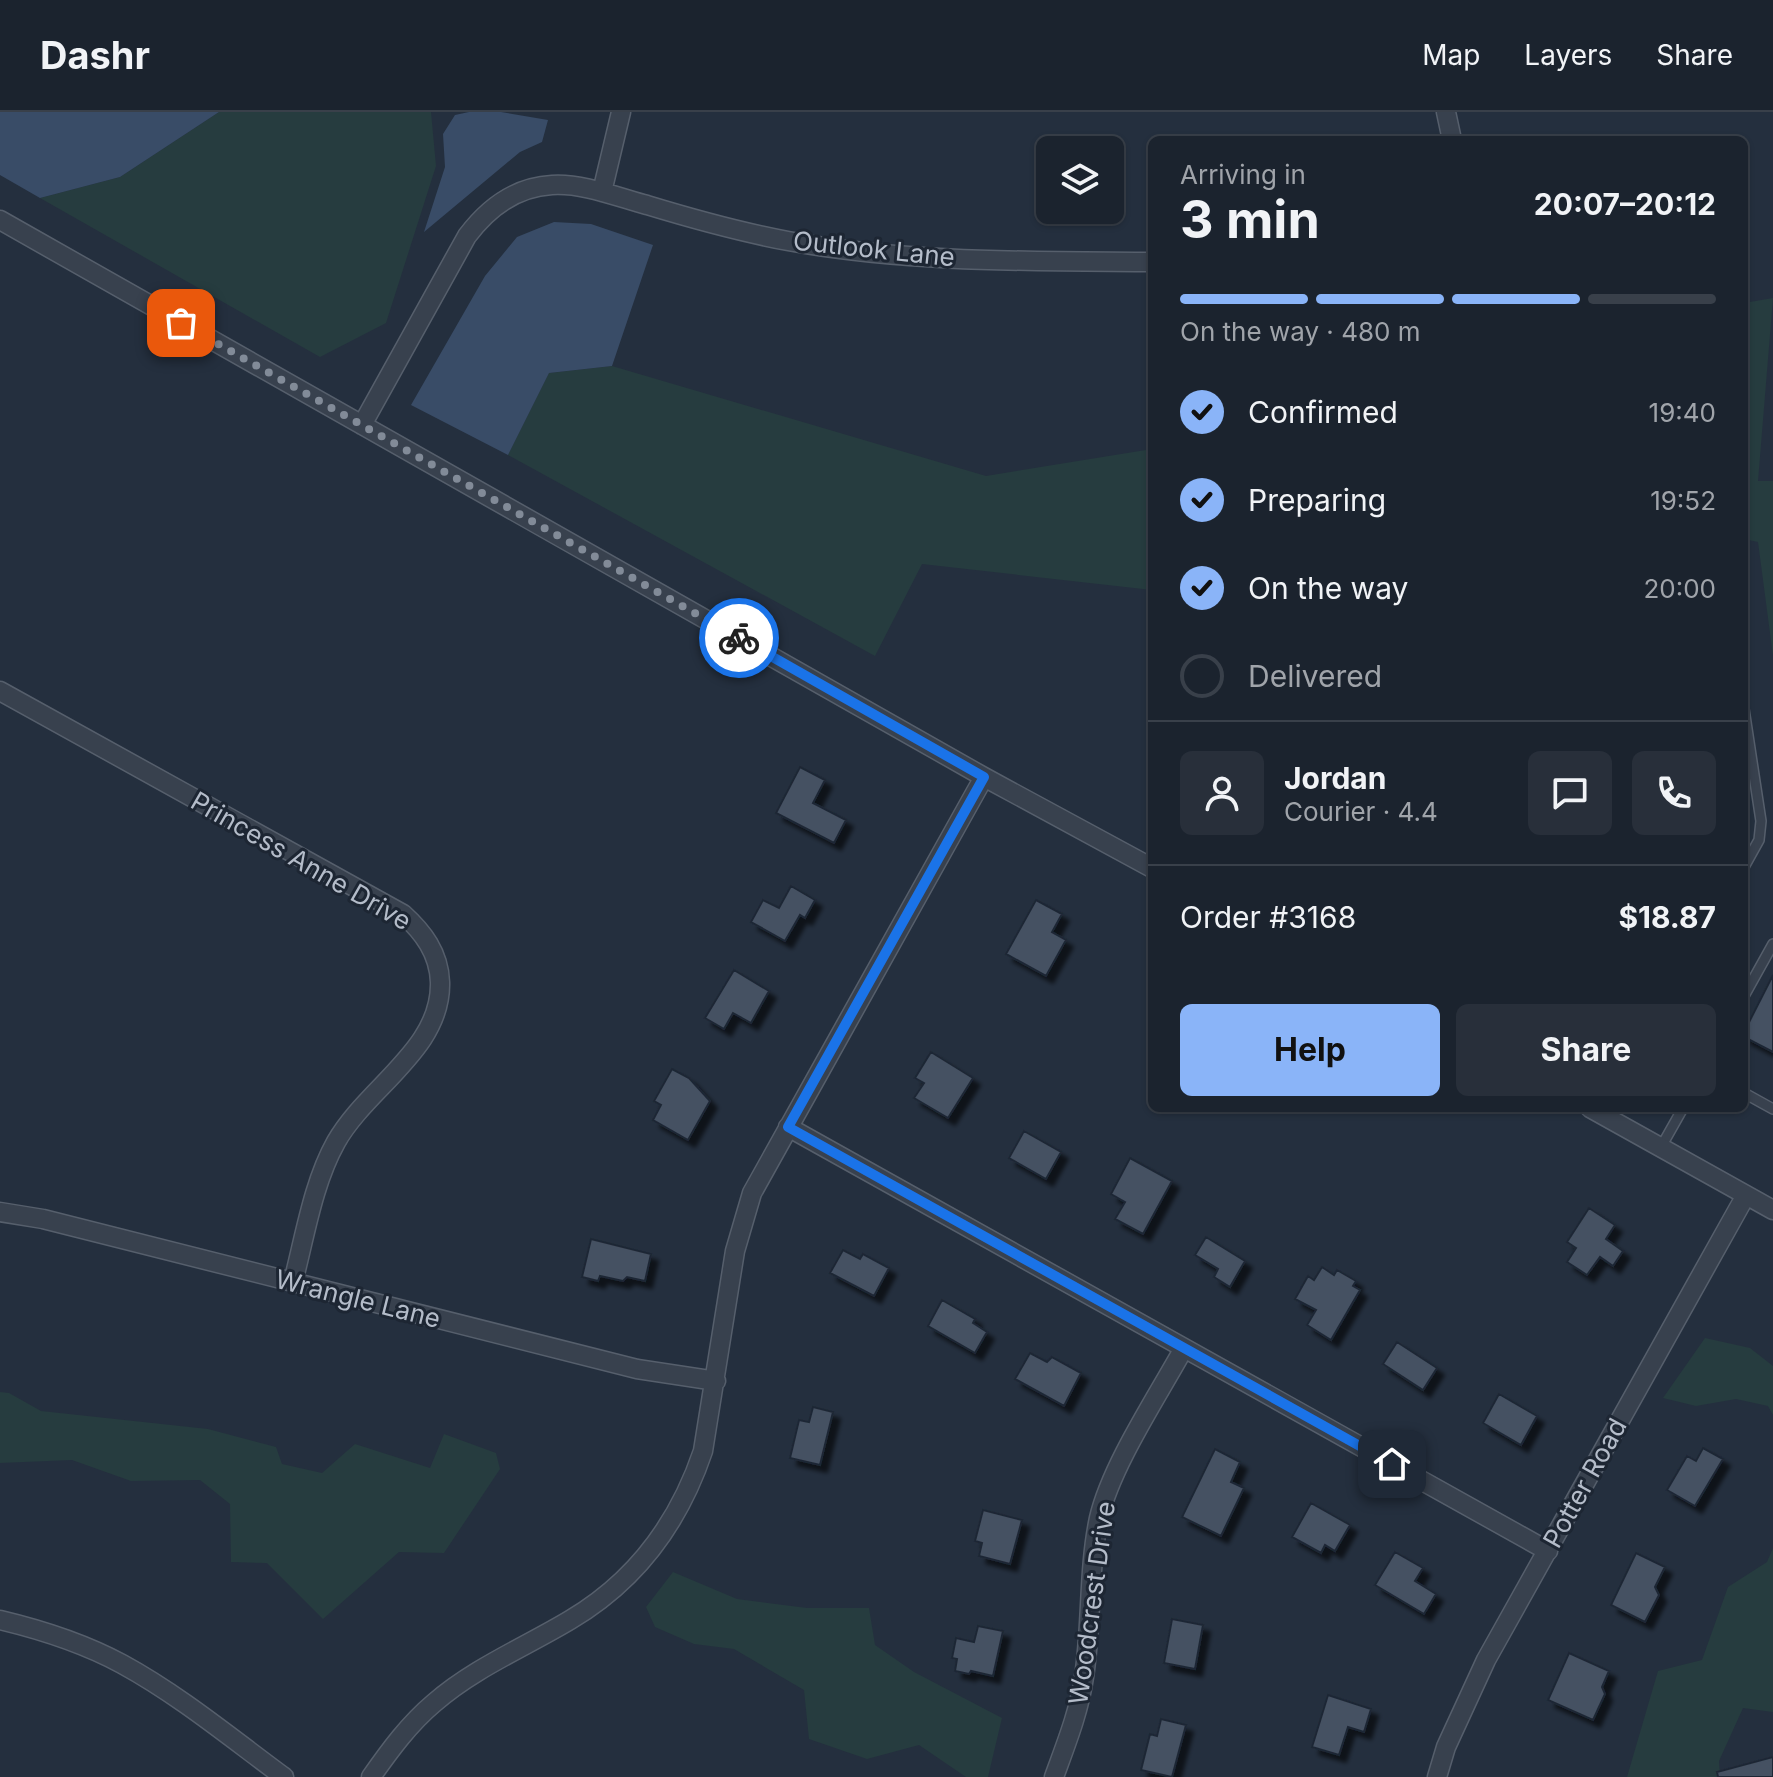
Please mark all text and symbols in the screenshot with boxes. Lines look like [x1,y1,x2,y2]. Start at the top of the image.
text: Dashr [40,32,150,78]
text: Map [1422,38,1480,72]
text: Layers [1524,38,1612,72]
text: Share [1656,38,1733,72]
map controls [1036,136,1124,224]
button: layers [1036,136,1124,224]
text: Arriving in [1180,159,1306,190]
text: 20:07–20:12 [1534,186,1716,222]
text: 3 min [1180,188,1320,251]
street label: Outlook Lane [792,225,957,272]
pin [147,289,215,357]
icon: bag [159,301,203,345]
text: On the way · 480 m [1180,316,1421,347]
icon: check [1180,390,1224,434]
text: Confirmed [1248,394,1398,430]
text: 19:40 [1649,397,1716,428]
icon: check [1180,478,1224,522]
text: Preparing [1248,482,1386,518]
text: 19:52 [1650,485,1716,516]
icon: check [1180,566,1224,610]
text: On the way [1248,570,1408,606]
text: 20:00 [1643,573,1716,604]
courier [699,598,779,678]
icon: bike [717,616,761,660]
text: Delivered [1248,658,1382,694]
button: person [1180,751,1264,835]
button: chat [1528,751,1612,835]
button: phone [1632,751,1716,835]
text: Jordan [1284,760,1386,796]
street label: Princess Anne Drive [186,785,417,936]
text: Courier · 4.4 [1284,796,1438,827]
text: Order #3168 [1180,899,1356,935]
text: $18.87 [1618,899,1716,935]
button: Help [1180,1004,1440,1096]
button: Share [1456,1004,1716,1096]
street label: Wrangle Lane [272,1263,444,1334]
street label: Potter Road [1536,1413,1633,1553]
pin [1358,1430,1426,1498]
icon: home [1370,1442,1414,1486]
street label: Woodcrest Drive [1062,1499,1121,1707]

